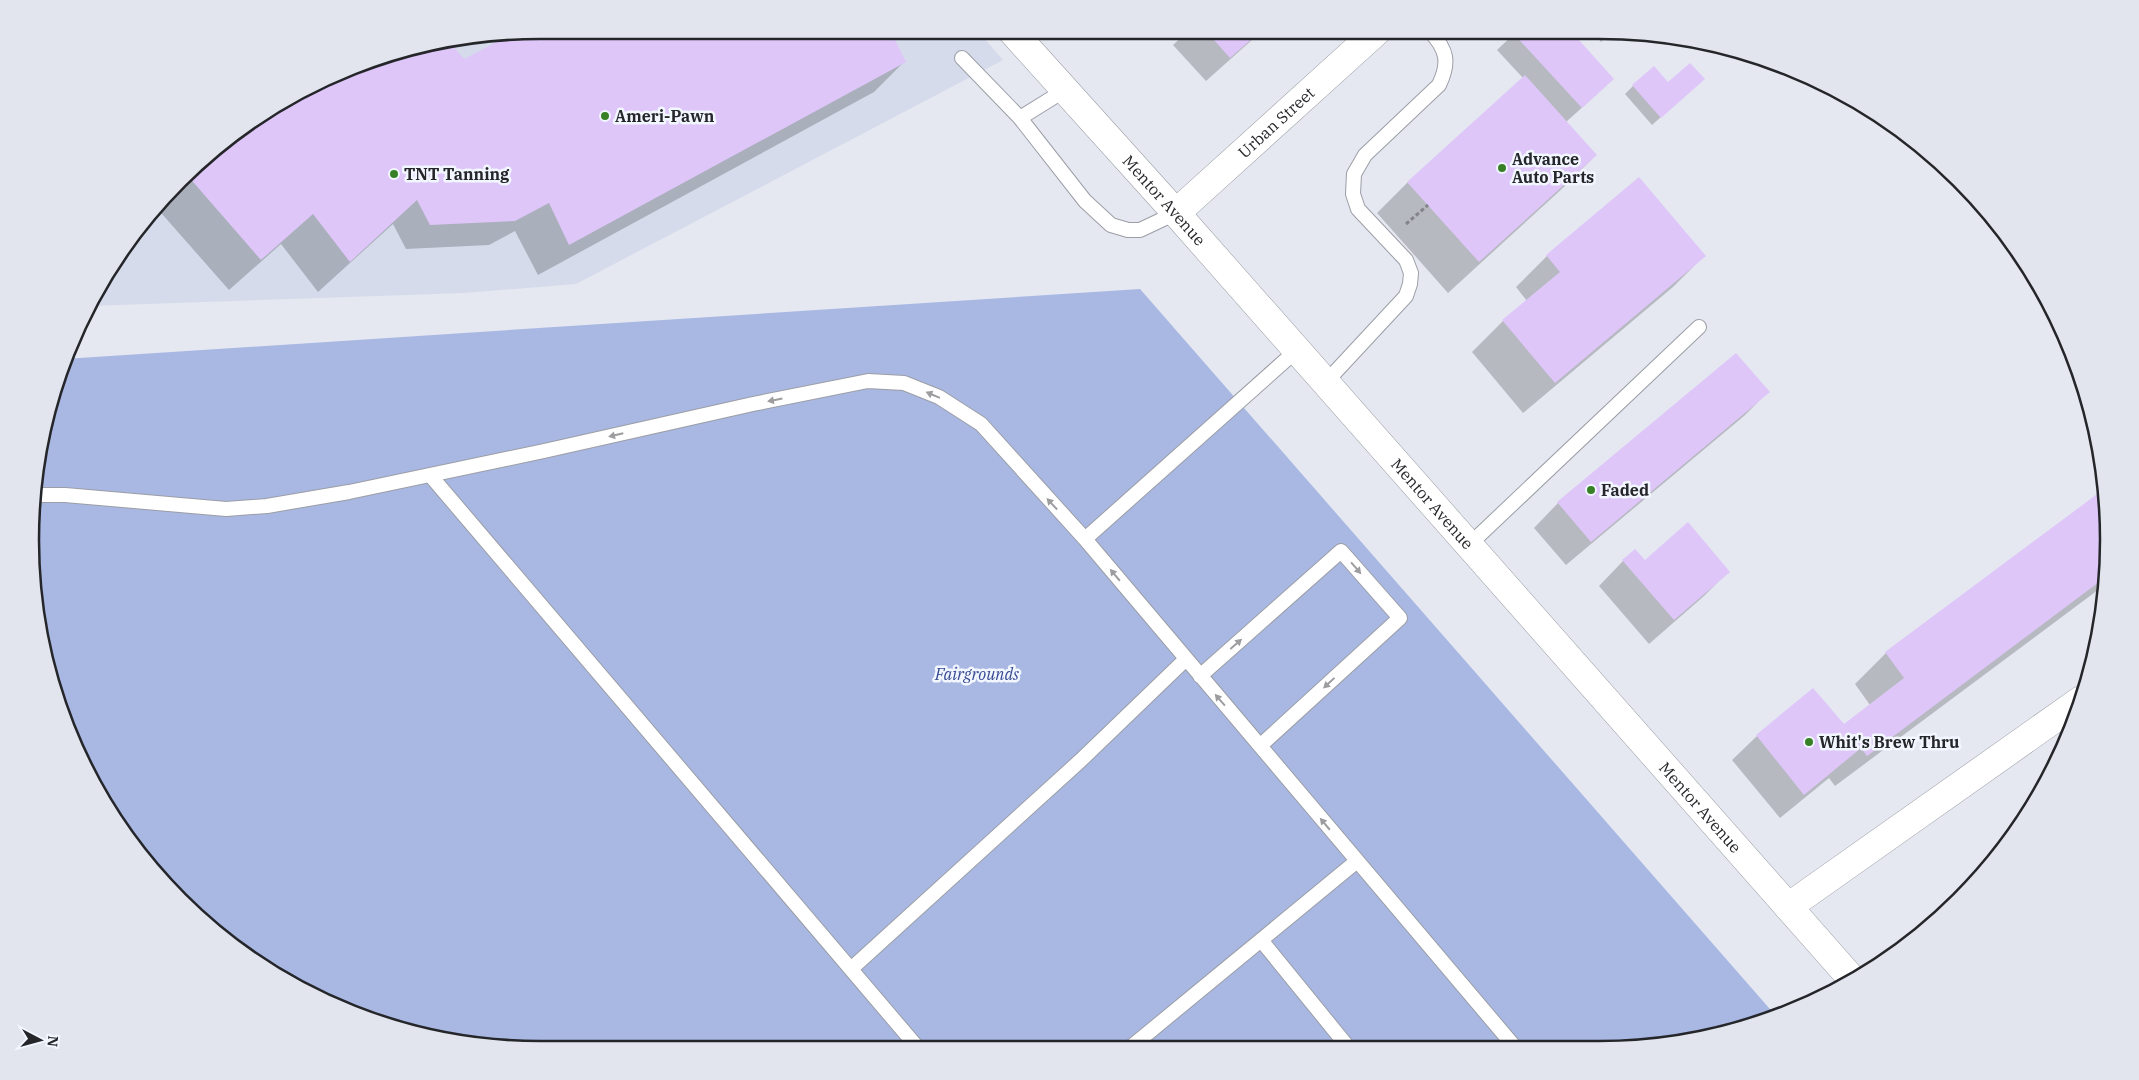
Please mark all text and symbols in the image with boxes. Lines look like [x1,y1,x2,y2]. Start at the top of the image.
street label: Urban Street [1234,82,1319,162]
place label: Ameri-Pawn [615,106,715,126]
marker: Ameri-Pawn [599,110,611,122]
place label: Advance Auto Parts [1512,149,1594,187]
street label: Mentor Avenue [1119,151,1210,250]
marker: Advance Auto Parts [1496,162,1508,174]
place label: TNT Tanning [404,164,510,184]
marker: TNT Tanning [388,168,400,180]
one-way arrow [926,390,940,398]
one-way arrow [767,396,783,404]
one-way arrow [609,431,624,439]
street label: Mentor Avenue [1387,454,1478,553]
place label: Faded [1601,480,1649,500]
marker: Faded [1585,484,1597,496]
one-way arrow [1046,498,1058,510]
one-way arrow [1350,562,1362,574]
one-way arrow [1110,569,1121,582]
one-way arrow [1230,638,1242,650]
park label: Fairgrounds [934,664,1019,684]
one-way arrow [1323,677,1335,689]
one-way arrow [1214,694,1226,706]
place label: Whit's Brew Thru [1819,732,1959,752]
marker: Whit's Brew Thru [1803,736,1815,748]
street label: Mentor Avenue [1655,758,1746,857]
one-way arrow [1319,818,1331,830]
north arrow [15,1015,65,1065]
text: N [43,1035,62,1048]

